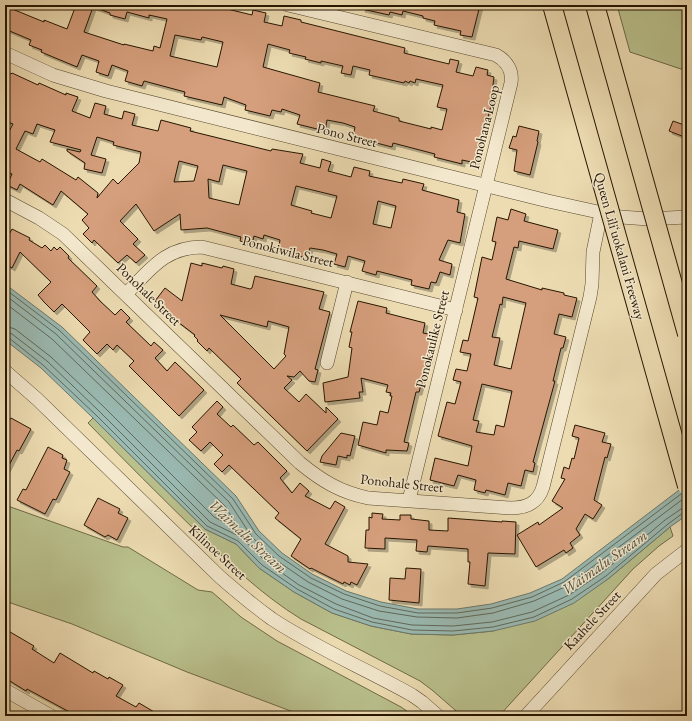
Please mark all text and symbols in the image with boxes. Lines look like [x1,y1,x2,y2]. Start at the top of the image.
street label: Ponohana Loop [465,83,503,171]
street label: Pono Street [315,119,380,151]
street label: Queen Liliʻuokalani Freeway [590,170,650,323]
street label: Ponokiwila Street [240,231,336,271]
street label: Ponohale Street [113,259,186,330]
street label: Ponokaulike Street [411,288,453,390]
street label: Ponohale Street [360,470,445,496]
water label: Waimalu Stream [205,495,291,577]
street label: Kilinoe Street [185,520,251,584]
water label: Waimalu Stream [558,525,651,598]
street label: Kaahele Street [560,586,625,654]

